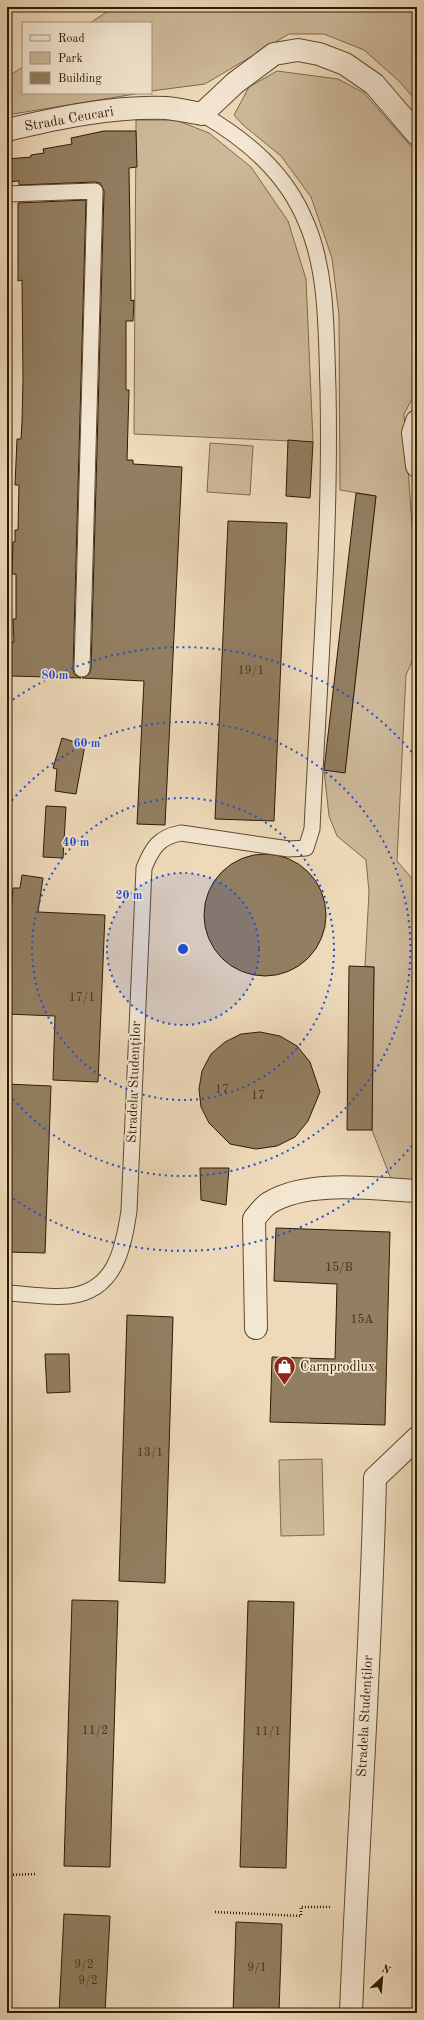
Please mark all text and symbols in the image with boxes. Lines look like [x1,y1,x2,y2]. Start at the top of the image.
legend [22,22,152,94]
text: Road [58,33,85,45]
text: Park [58,53,83,65]
text: Building [58,73,102,85]
street label: Strada Ceucari [23,104,115,134]
house number: 19/1 [238,665,264,677]
text: 80 m [42,670,69,682]
text: 60 m [74,738,101,750]
text: 40 m [63,837,90,849]
text: 20 m [116,890,143,902]
centre of rings [176,942,190,956]
house number: 17/1 [69,992,95,1004]
street label: Stradela Studenților [125,1020,143,1143]
house number: 17 [215,1084,229,1096]
house number: 17 [251,1090,265,1102]
house number: 15/B [325,1261,353,1274]
house number: 15A [350,1313,374,1326]
shop icon: Carnprodlux [272,1354,298,1387]
place label: Carnprodlux [300,1360,375,1374]
house number: 13/1 [137,1447,163,1459]
street label: Stradela Studenților [355,1654,375,1777]
house number: 11/2 [82,1725,108,1737]
house number: 11/1 [255,1726,281,1738]
north arrow [362,1958,402,1998]
house number: 9/2 [74,1959,94,1971]
house number: 9/1 [247,1962,267,1974]
text: N [380,1964,392,1977]
house number: 9/2 [78,1975,98,1987]

